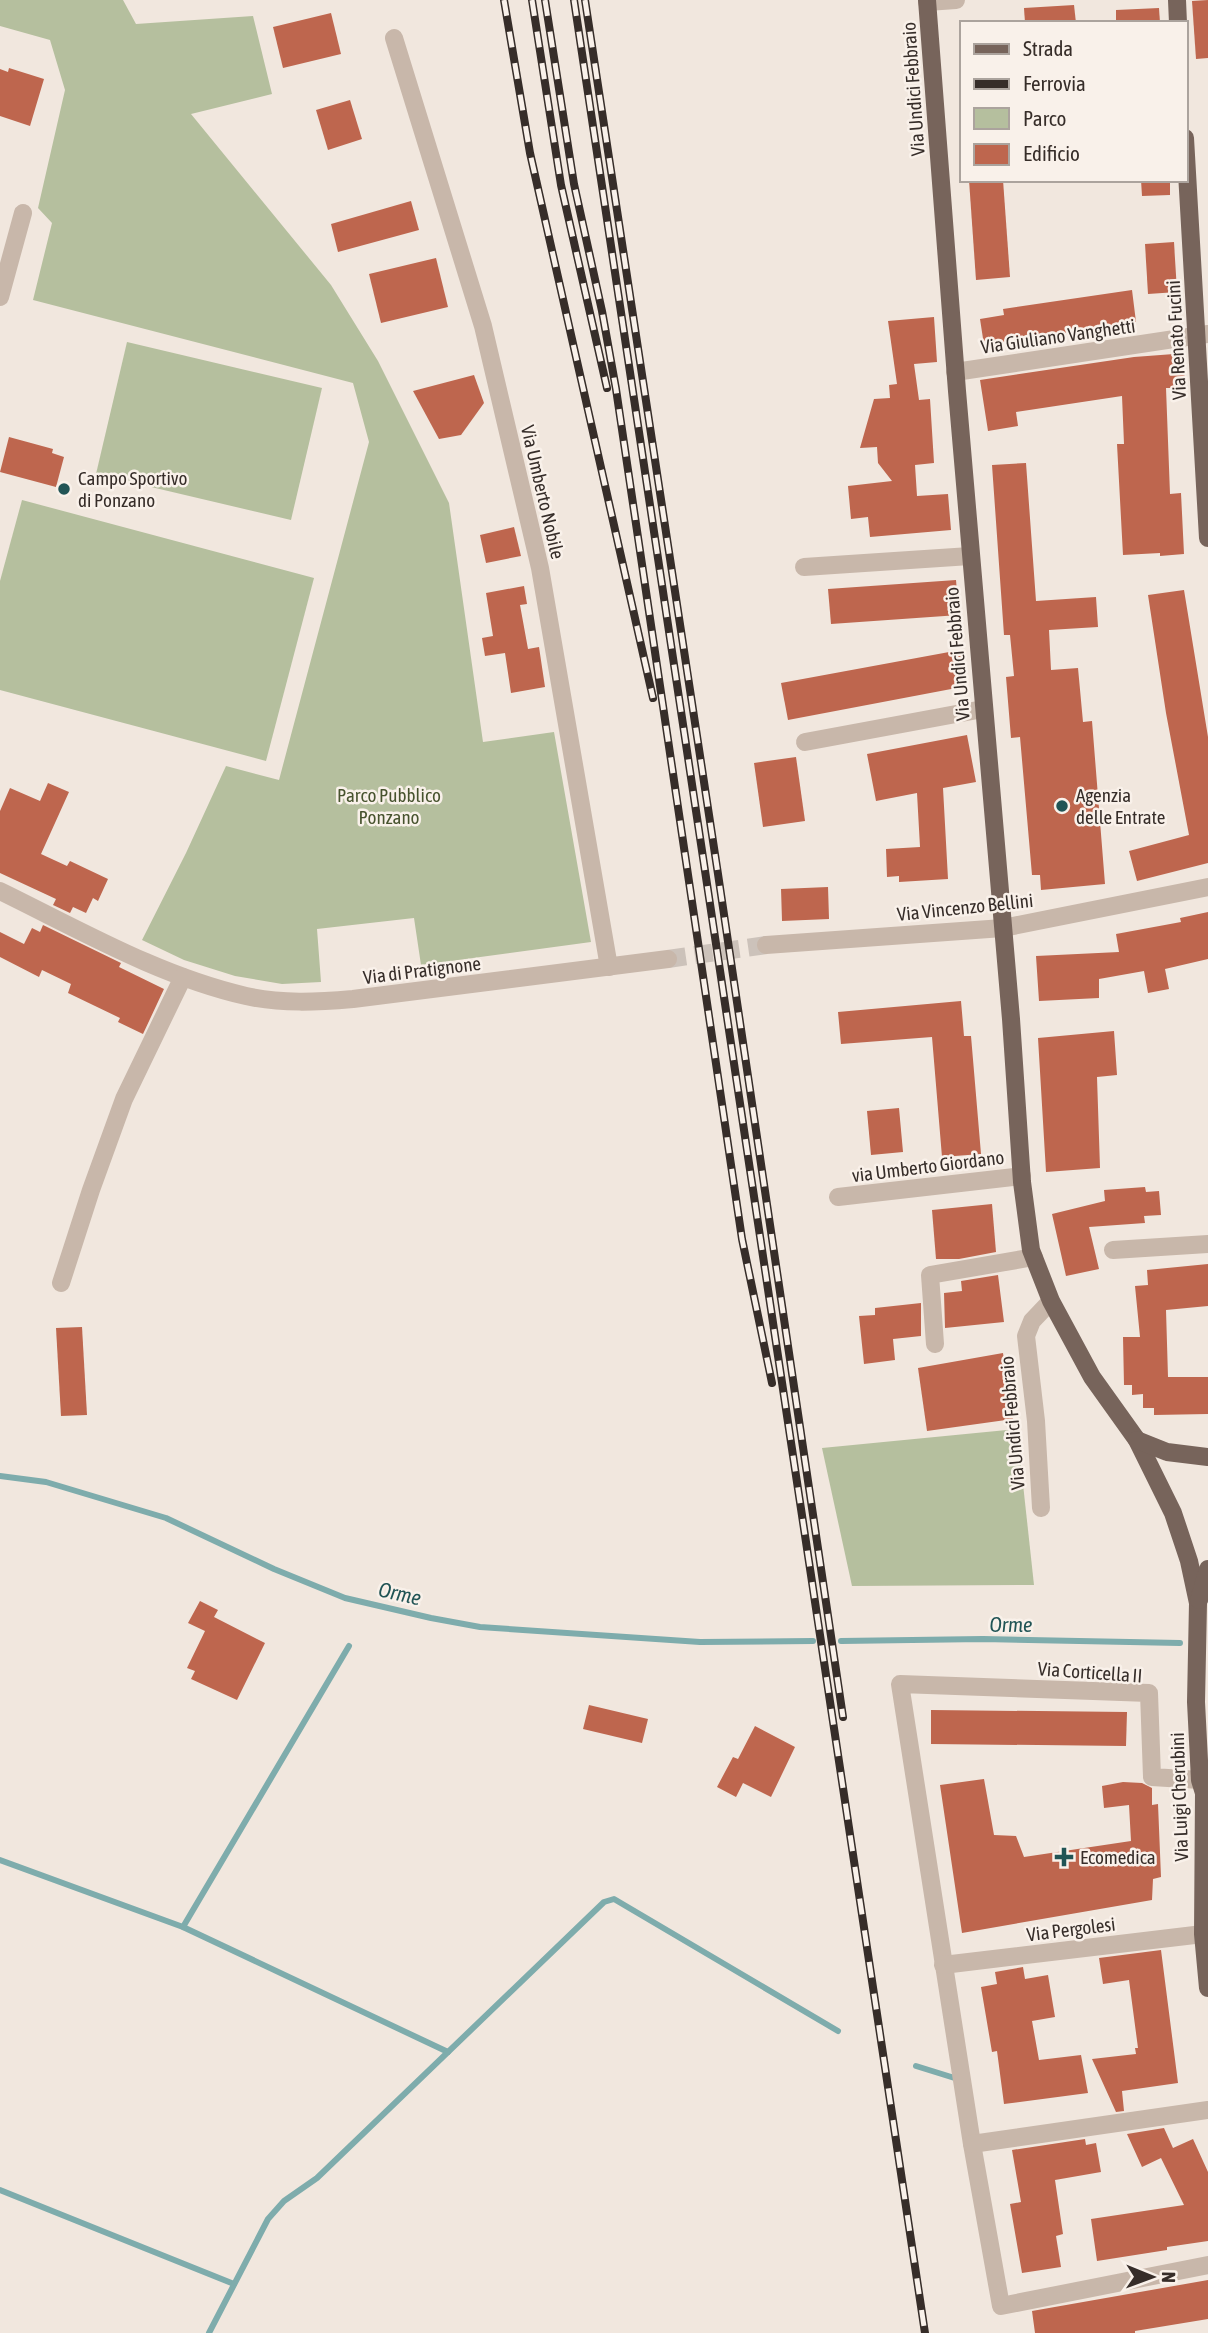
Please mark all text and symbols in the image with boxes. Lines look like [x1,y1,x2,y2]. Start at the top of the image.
street label: Via Undici Febbraio [897,21,929,157]
legend [960,21,1187,182]
text: Strada [1023,36,1073,60]
text: Ferrovia [1023,71,1086,95]
text: Parco [1023,106,1066,130]
text: Edificio [1023,141,1080,165]
street label: Via Renato Fucini [1162,280,1190,400]
street label: Via Giuliano Vanghetti [979,314,1137,358]
street label: Via Umberto Nobile [517,423,569,561]
place label: Campo Sportivo di Ponzano [78,467,187,511]
marker: Campo Sportivo di Ponzano [56,481,72,497]
street label: Via Undici Febbraio [940,586,974,722]
park label: Parco Pubblico Ponzano [337,784,441,828]
place label: Agenzia delle Entrate [1076,784,1166,828]
marker: Agenzia delle Entrate [1054,798,1070,814]
street label: Via Vincenzo Bellini [896,889,1034,925]
street label: Via di Pratignone [362,952,482,988]
street label: via Umberto Giordano [851,1146,1006,1186]
street label: Via Undici Febbraio [995,1355,1029,1491]
water label: Orme [376,1576,424,1610]
water label: Orme [989,1612,1033,1636]
street label: Via Corticella II [1037,1657,1143,1687]
street label: Via Luigi Cherubini [1166,1732,1192,1862]
place label: Ecomedica [1080,1846,1156,1868]
marker: Ecomedica [1054,1847,1074,1867]
street label: Via Pergolesi [1025,1913,1117,1945]
north arrow [1117,2242,1187,2312]
text: N [1158,2271,1180,2283]

